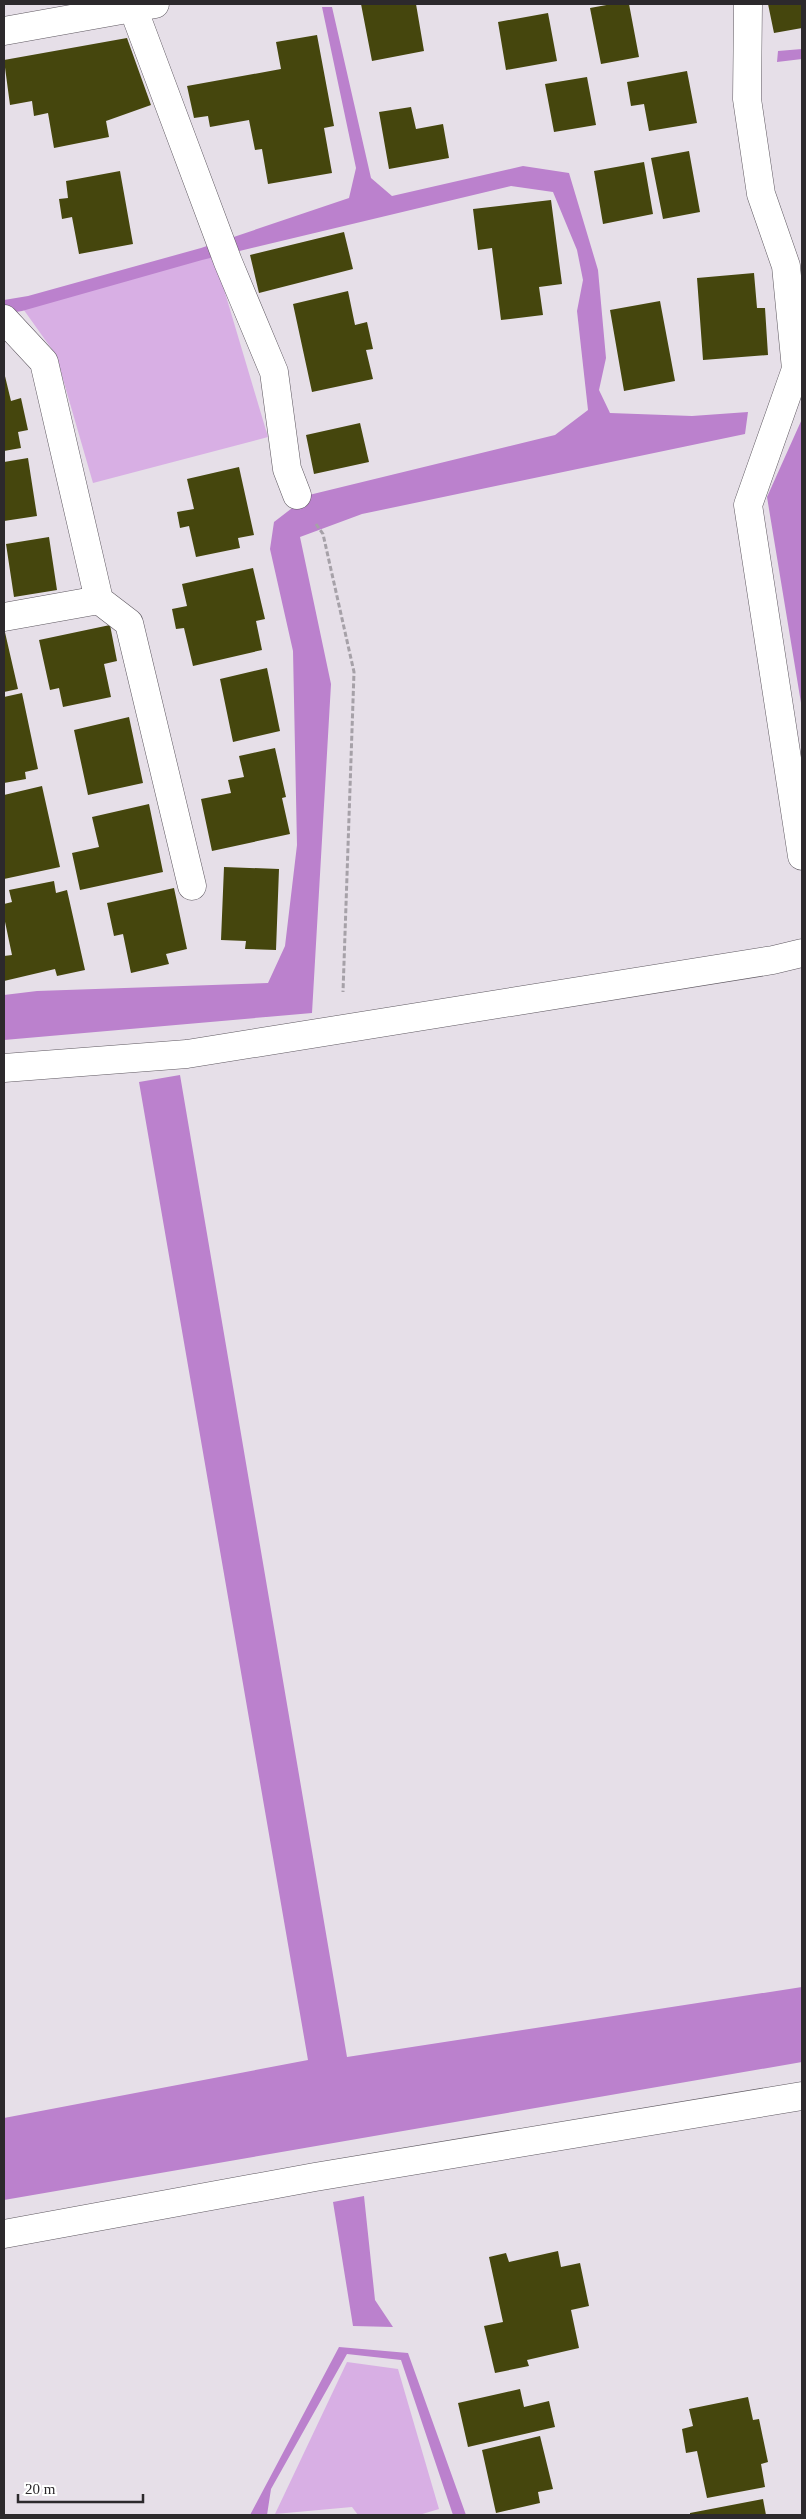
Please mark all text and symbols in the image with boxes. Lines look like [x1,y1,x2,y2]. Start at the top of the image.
scale bar [18,2472,142,2504]
text: 20 m [25,2481,56,2497]

